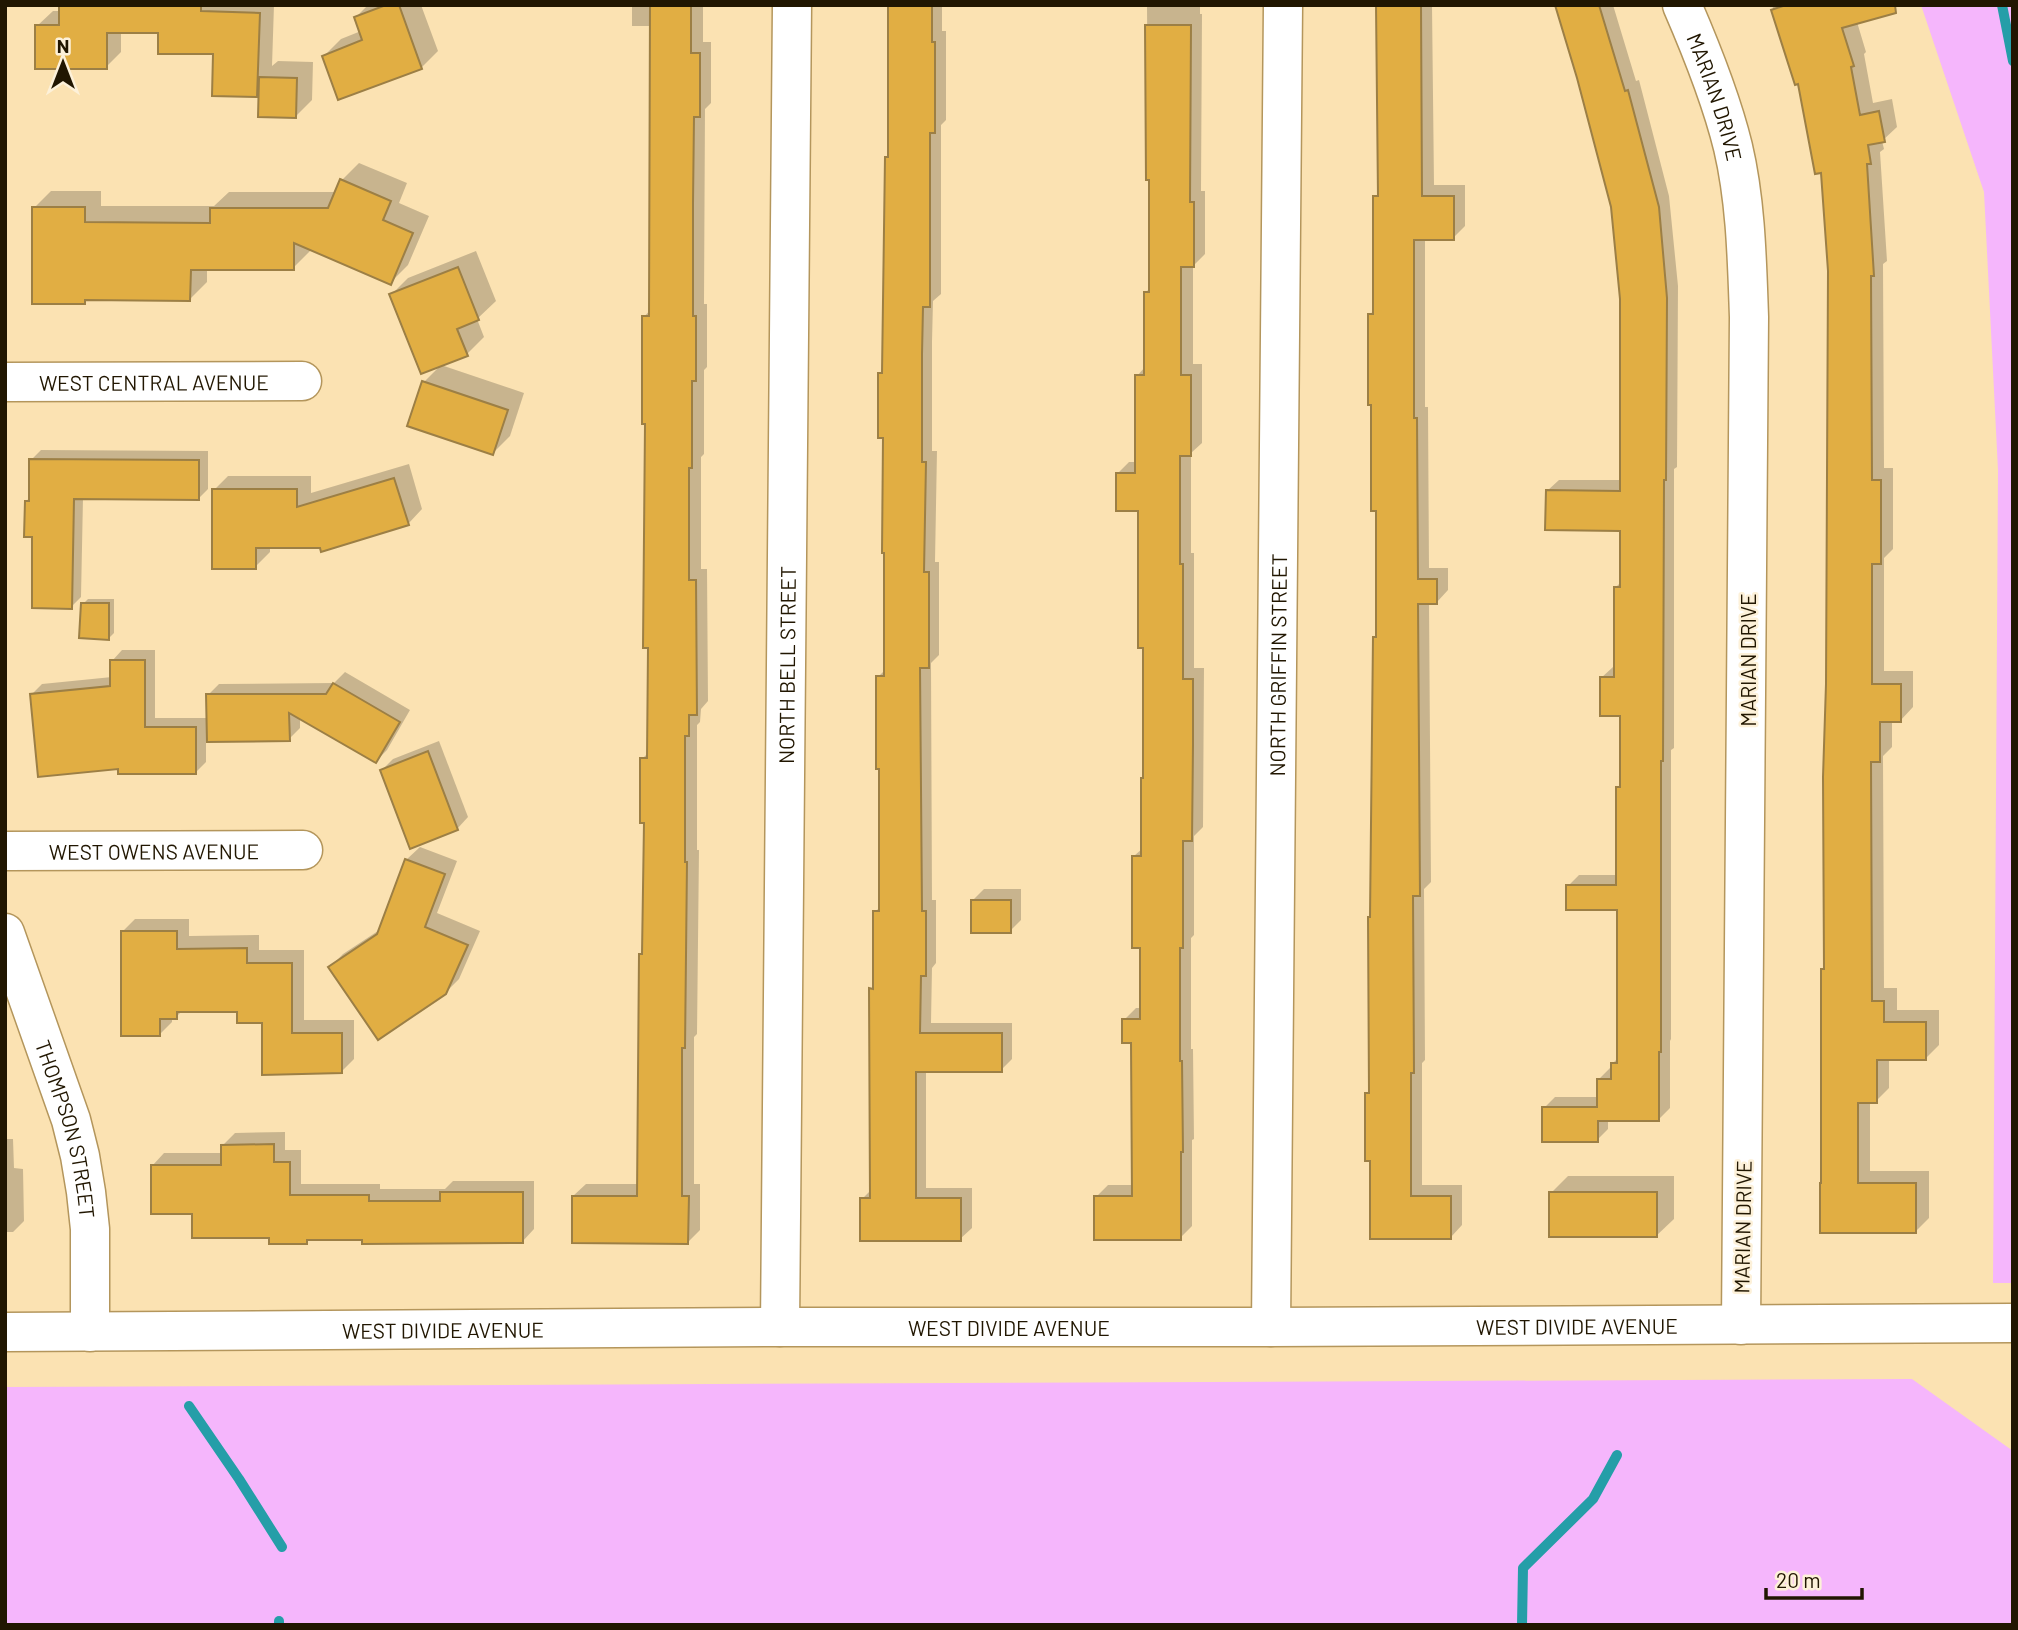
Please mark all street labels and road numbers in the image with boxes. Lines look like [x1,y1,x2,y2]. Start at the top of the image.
street label: MARIAN DRIVE [1683,29,1748,163]
street label: WEST CENTRAL AVENUE [39,369,269,394]
street label: NORTH GRIFFIN STREET [1263,553,1291,777]
street label: NORTH BELL STREET [773,566,799,764]
street label: MARIAN DRIVE [1735,593,1760,727]
street label: WEST OWENS AVENUE [49,838,259,863]
street label: THOMPSON STREET [31,1036,101,1219]
street label: MARIAN DRIVE [1728,1160,1756,1294]
street label: WEST DIVIDE AVENUE [1476,1312,1678,1338]
street label: WEST DIVIDE AVENUE [908,1315,1110,1340]
street label: WEST DIVIDE AVENUE [342,1316,544,1342]

